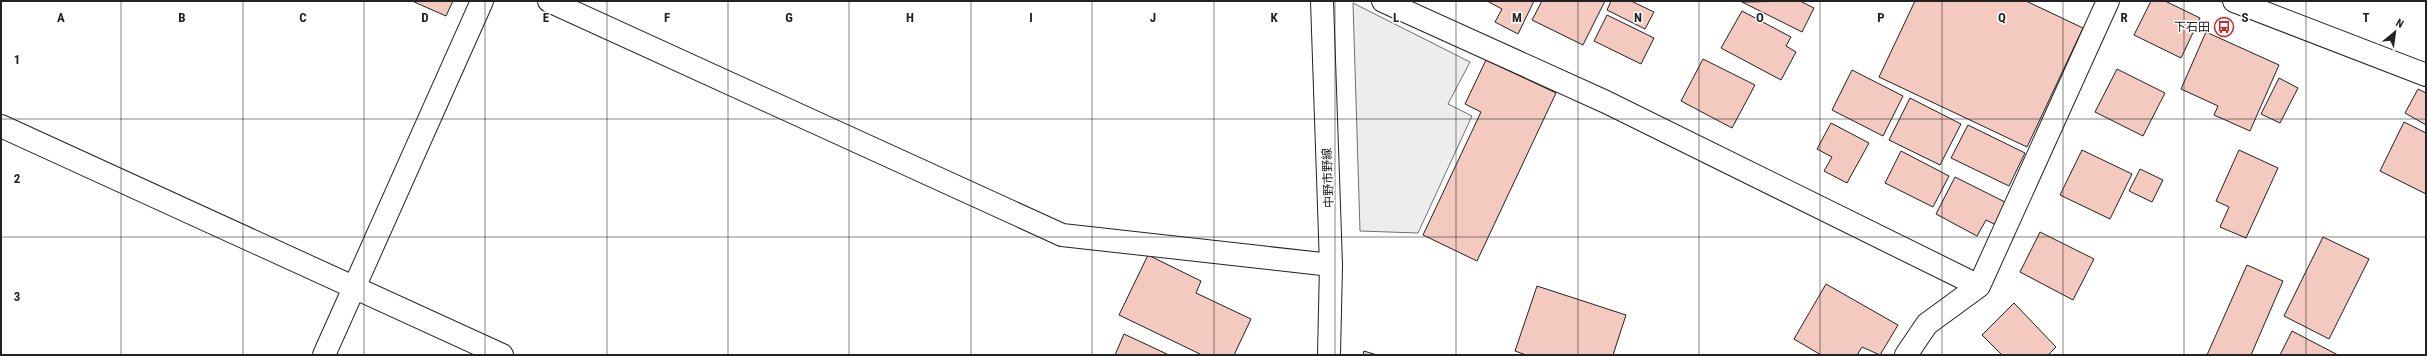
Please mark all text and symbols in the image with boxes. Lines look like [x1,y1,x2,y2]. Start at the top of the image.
text: A [57,10,65,25]
text: B [178,10,186,25]
text: C [299,10,307,25]
text: D [421,10,429,25]
text: E [543,10,550,25]
text: F [664,10,670,25]
text: G [785,10,793,25]
text: H [906,10,914,25]
text: I [1029,10,1033,25]
text: J [1150,10,1156,25]
text: K [1270,10,1278,25]
text: L [1393,10,1399,25]
text: M [1512,10,1522,25]
text: N [1634,10,1642,25]
text: O [1756,10,1764,25]
text: P [1877,10,1885,25]
text: Q [1998,10,2006,25]
text: R [2120,10,2128,25]
text: S [2241,10,2249,25]
text: T [2362,10,2370,25]
north arrow [2375,12,2415,52]
bus stop icon: 下石田 [2213,16,2235,38]
text: N [2394,16,2406,31]
place label: 下石田 [2174,20,2210,34]
text: 1 [14,52,20,67]
street label: 中野市野線 [1320,148,1336,208]
text: 2 [14,171,21,186]
text: 3 [14,289,20,304]

